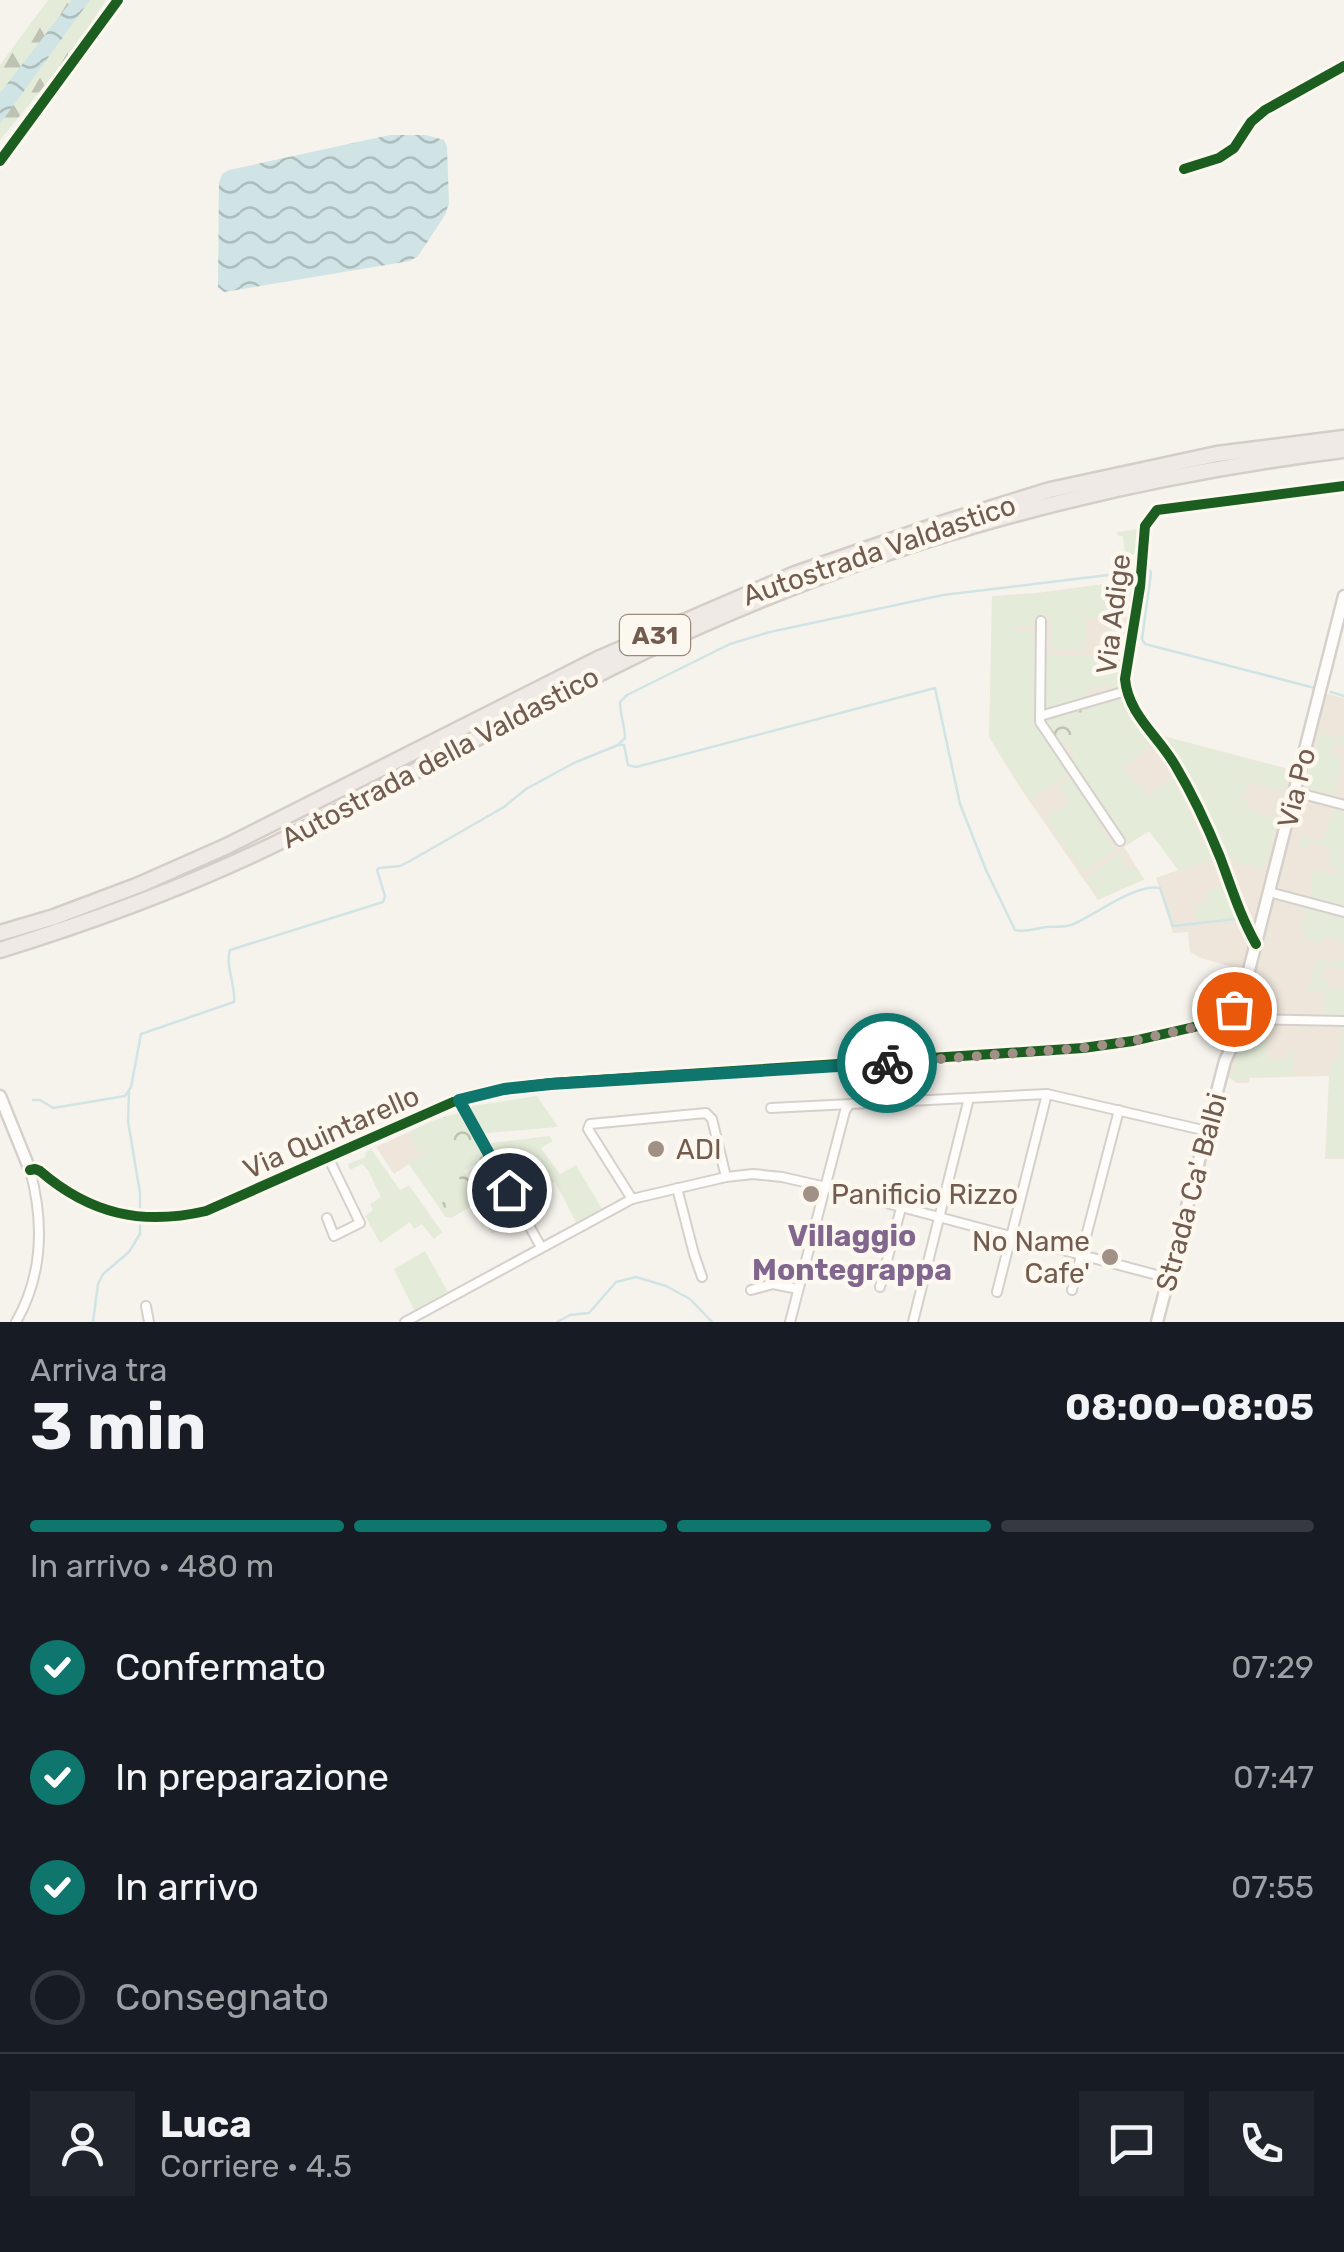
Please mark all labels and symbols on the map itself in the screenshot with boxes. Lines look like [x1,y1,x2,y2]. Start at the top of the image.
street label: Autostrada Valdastico [738,488,1020,613]
street label: Via Adige [1090,552,1137,676]
road number: A31 [620,615,690,655]
street label: Autostrada della Valdastico [276,660,605,855]
street label: Via Po [1271,745,1322,832]
pin [1192,967,1277,1052]
courier [837,1013,937,1113]
street label: Via Quintarello [238,1079,424,1186]
street label: Strada Ca' Balbi [1149,1089,1234,1295]
place label: ADI [676,1133,722,1166]
marker: ADI [645,1138,667,1160]
pin [467,1148,552,1233]
place label: Panificio Rizzo [831,1178,1018,1211]
marker: Panificio Rizzo [800,1183,822,1205]
district label: Villaggio Montegrappa [752,1218,952,1288]
place label: No Name Cafe' [972,1225,1090,1290]
marker: No Name Cafe' [1099,1246,1121,1268]

